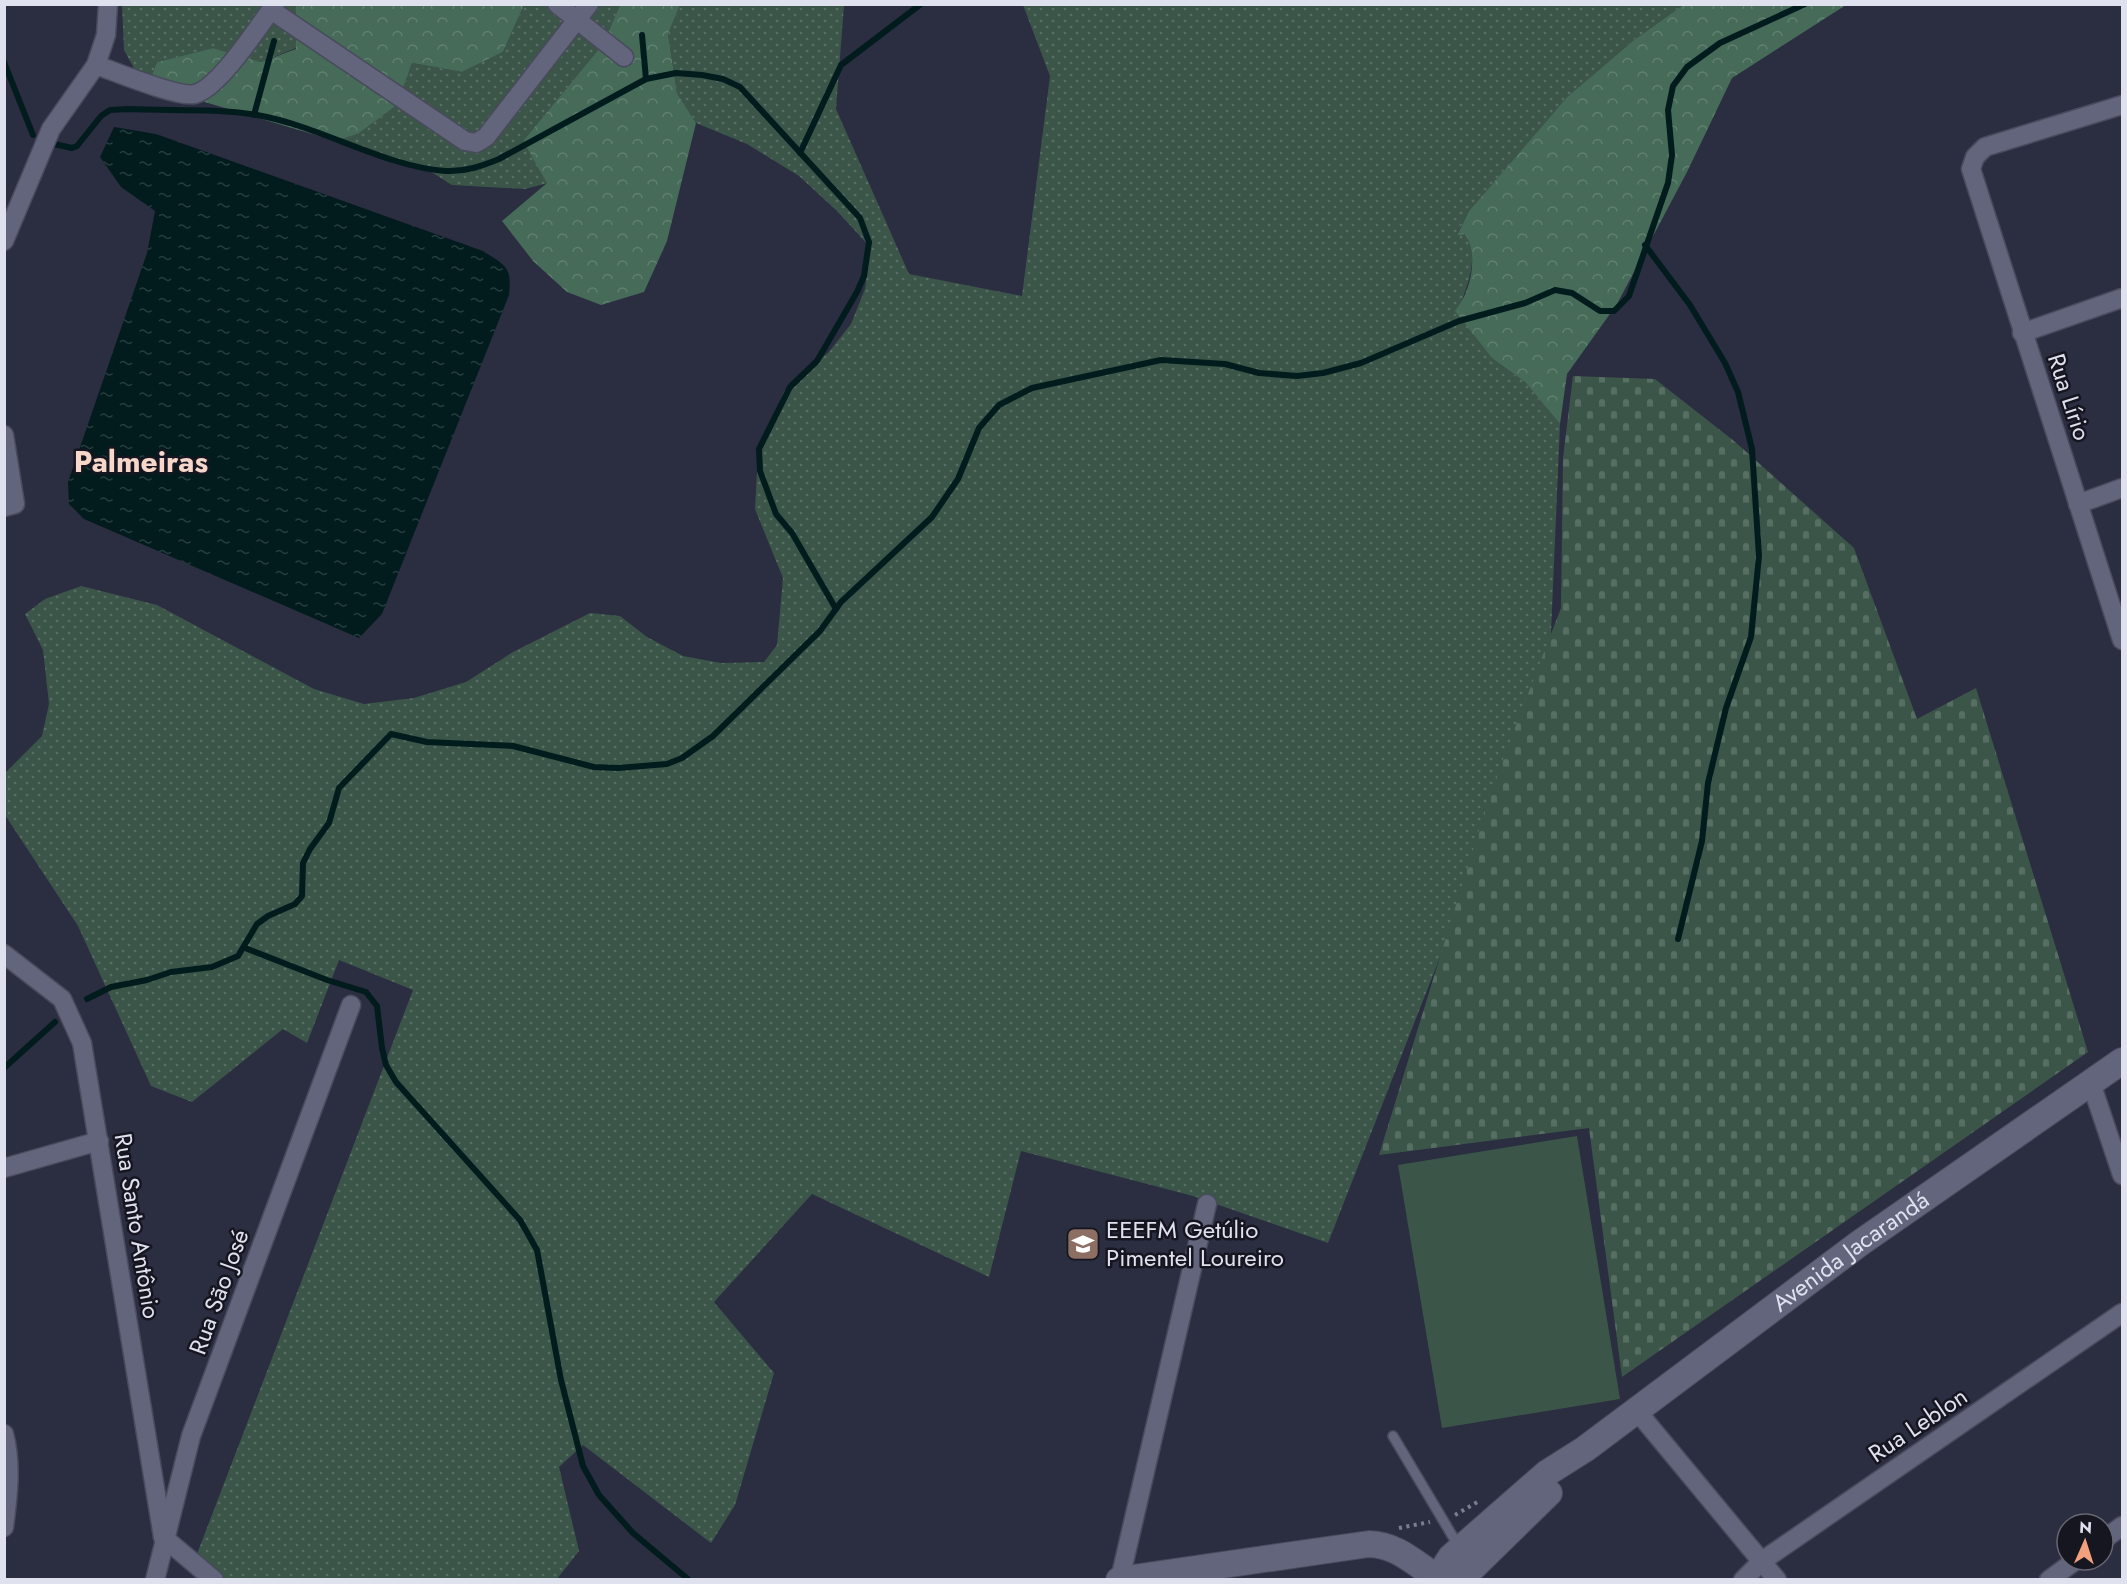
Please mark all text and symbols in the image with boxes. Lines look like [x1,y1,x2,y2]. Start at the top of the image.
street label: Rua Lírio [2039,349,2100,445]
district label: Palmeiras [74,440,208,483]
street label: Rua Santo Antônio [106,1131,169,1321]
street label: Avenida Jacarandá [1764,1182,1936,1320]
place label: EEEFM Getúlio Pimentel Loureiro [1106,1212,1284,1275]
street label: Rua São José [180,1224,257,1359]
school or university icon: EEEFM Getúlio Pimentel Loureiro [1065,1226,1101,1262]
street label: Rua Leblon [1861,1379,1974,1471]
north arrow [2055,1512,2115,1572]
text: N [2079,1516,2093,1539]

